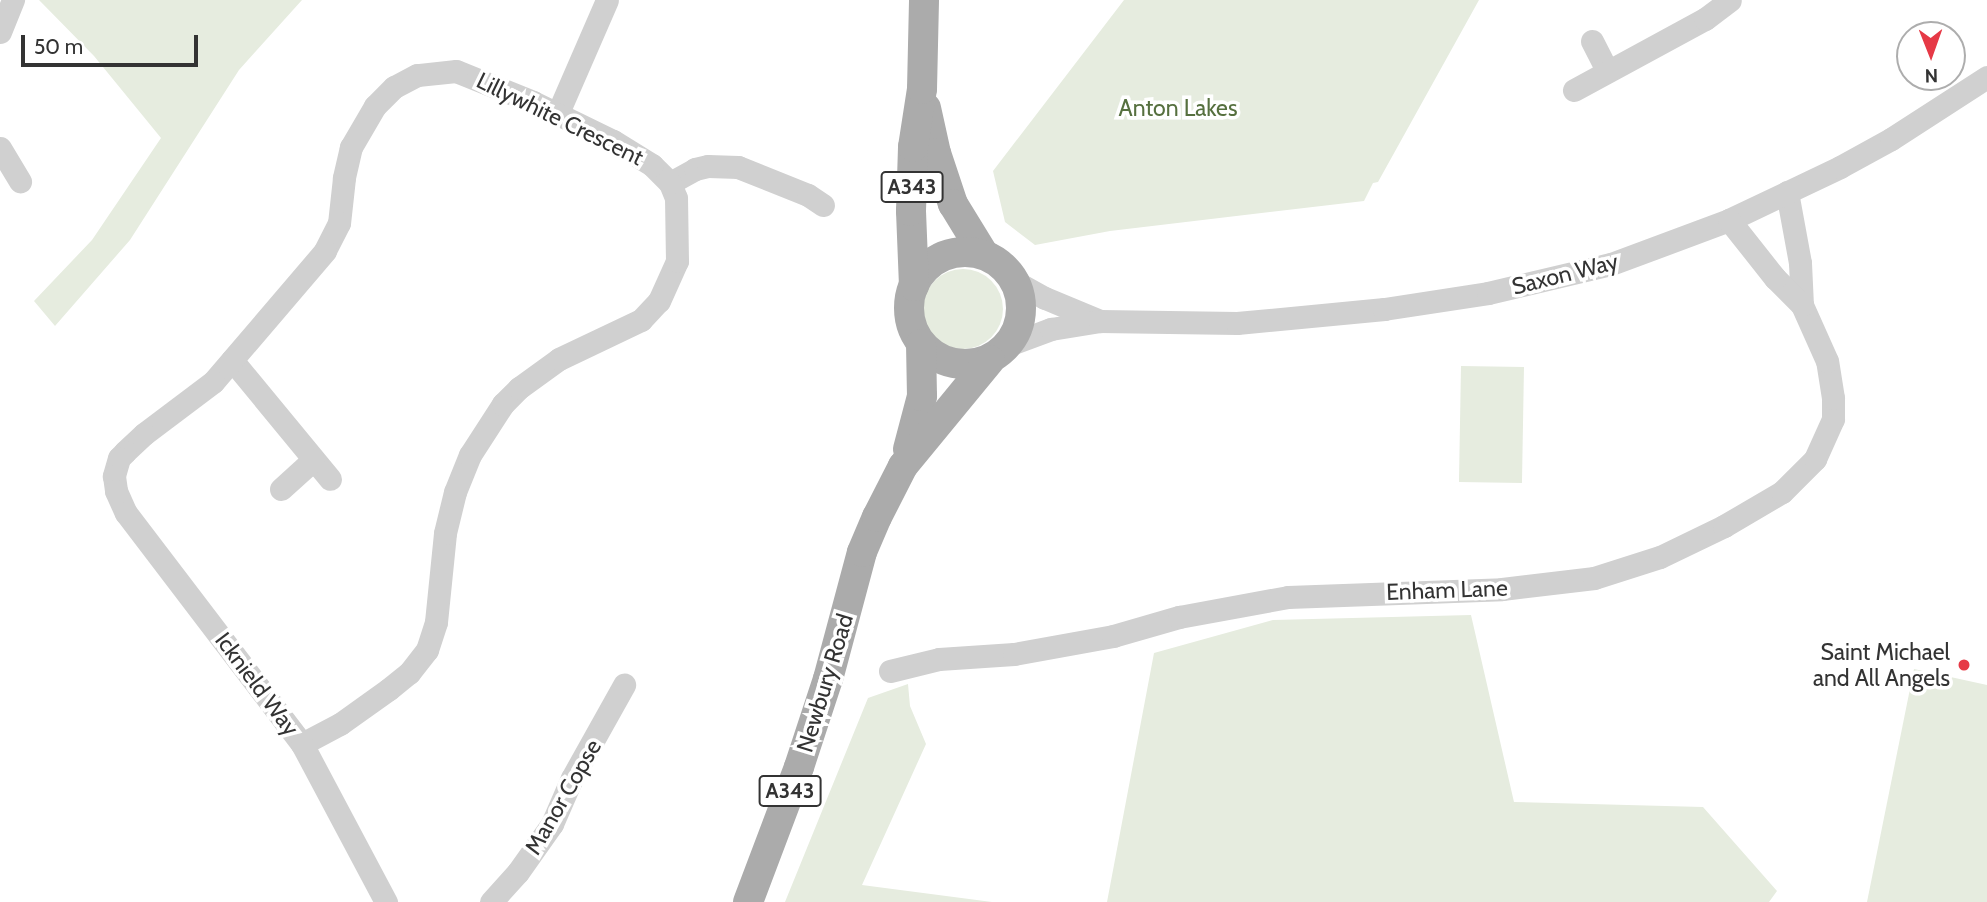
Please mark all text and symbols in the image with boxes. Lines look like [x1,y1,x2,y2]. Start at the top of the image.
scale bar [24,21,201,65]
north arrow [1896,21,1966,91]
text: 50 m [34,34,83,59]
text: N [1924,64,1938,87]
street label: Lillywhite Crescent [472,67,648,171]
park label: Anton Lakes [1119,94,1237,122]
road number: A343 [880,170,944,204]
street label: Saxon Way [1509,247,1621,301]
street label: Enham Lane [1386,574,1508,606]
street label: Newbury Road [791,611,859,755]
street label: Icknield Way [209,627,305,741]
place label: Saint Michael and All Angels [1813,638,1950,692]
marker: Saint Michael and All Angels [1956,657,1972,673]
street label: Manor Copse [519,735,607,859]
road number: A343 [758,774,822,808]

